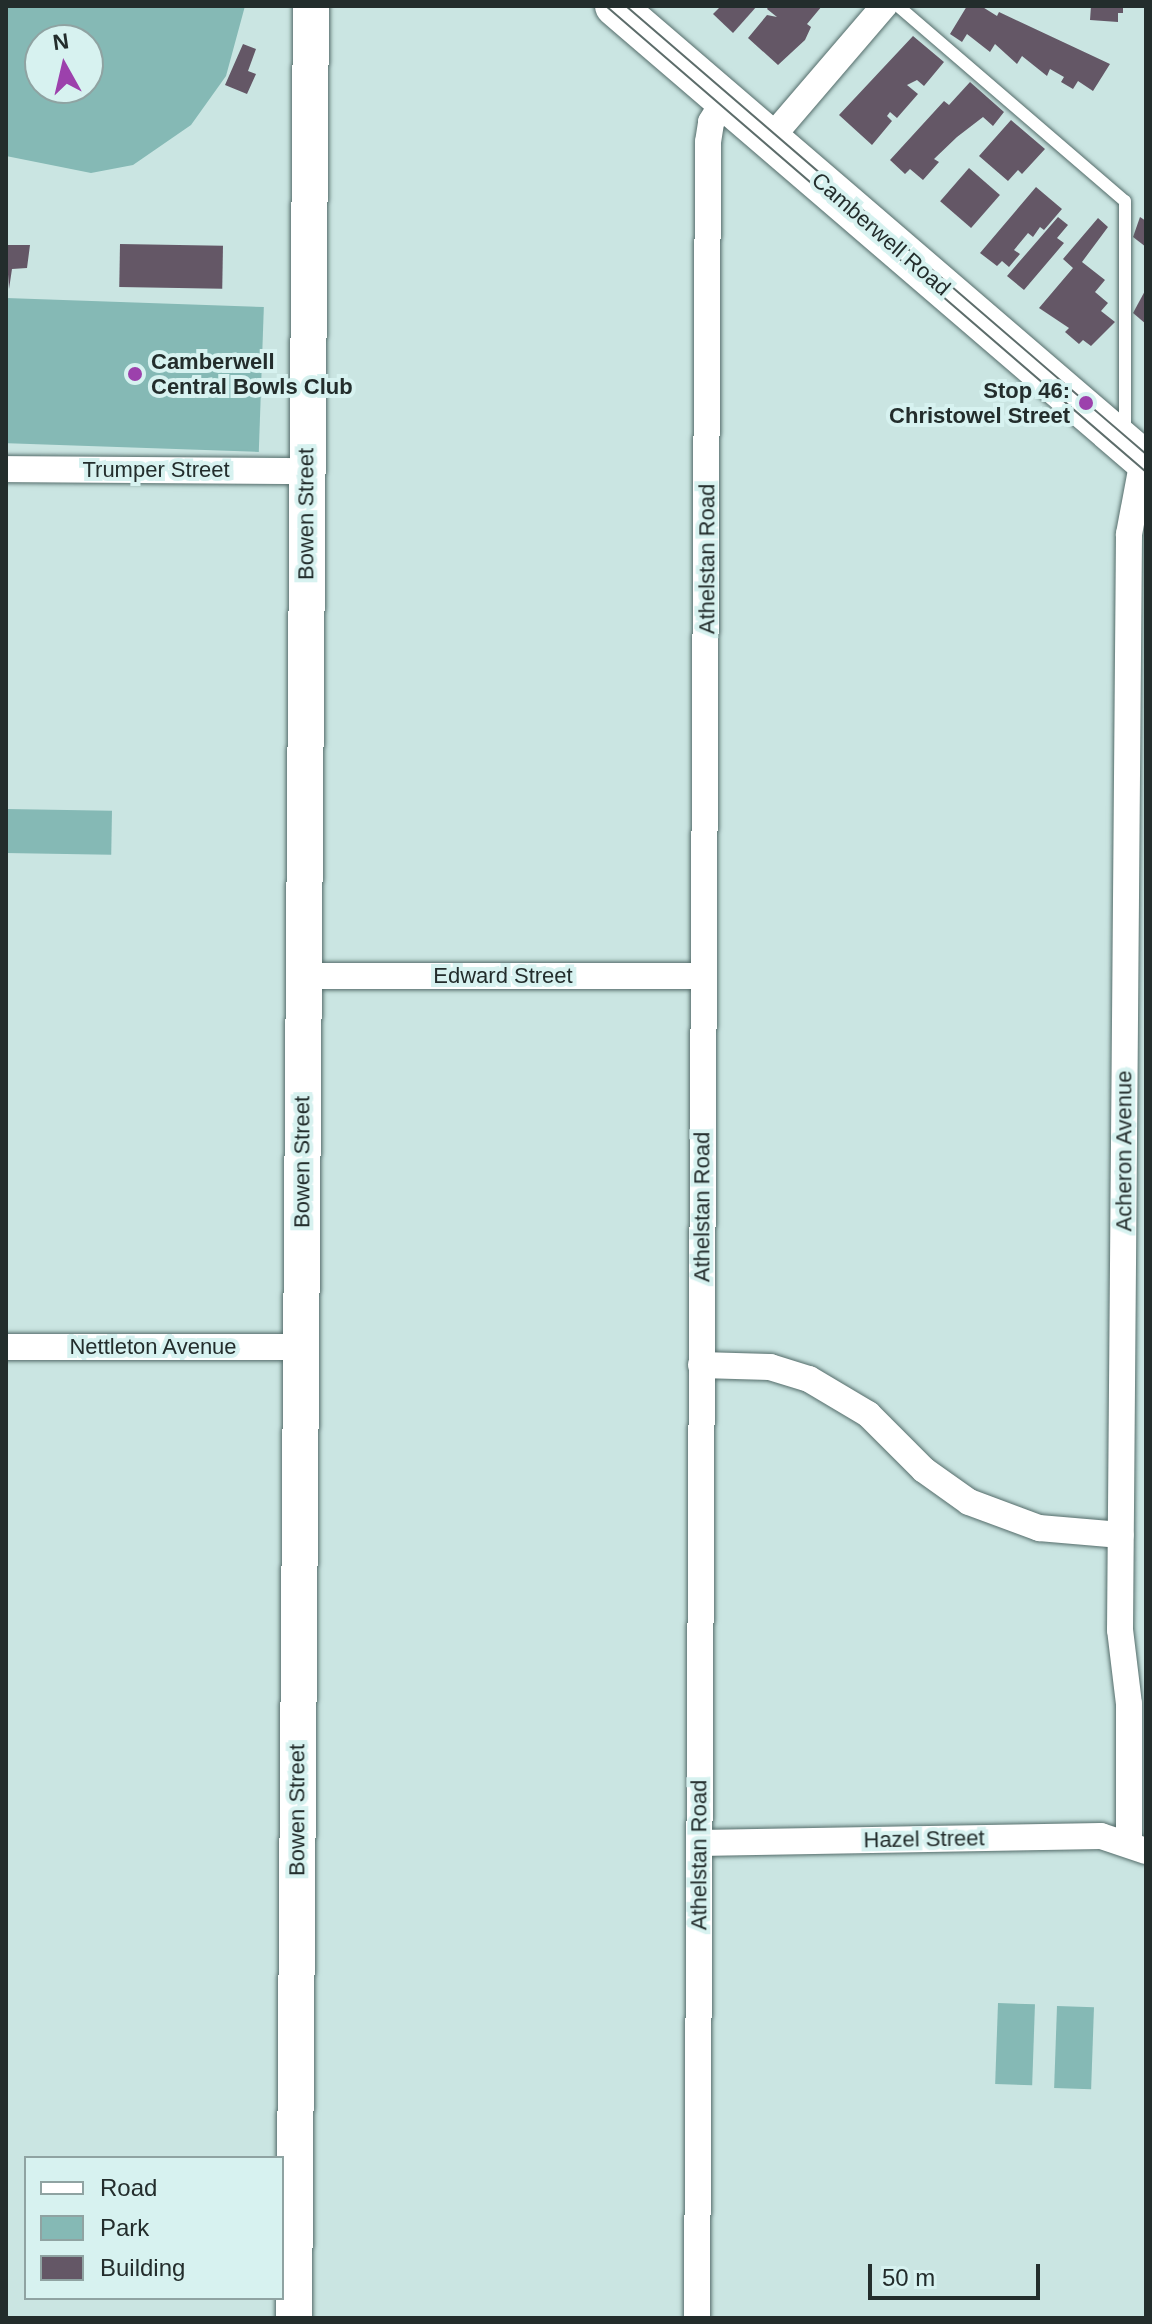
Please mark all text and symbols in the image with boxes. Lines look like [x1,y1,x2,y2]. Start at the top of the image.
north arrow [24,24,104,104]
text: N [51,28,70,55]
street label: Camberwell Road [806,167,956,301]
place label: Camberwell Central Bowls Club [151,348,353,400]
marker: Camberwell Central Bowls Club [126,365,144,383]
place label: Stop 46: Christowel Street [889,377,1070,428]
marker: Stop 46: Christowel Street [1077,394,1095,412]
street label: Bowen Street [293,448,319,580]
street label: Trumper Street [82,457,230,483]
street label: Athelstan Road [694,484,720,634]
street label: Edward Street [433,963,573,989]
street label: Acheron Avenue [1111,1070,1137,1232]
street label: Bowen Street [289,1096,315,1228]
street label: Athelstan Road [689,1132,715,1282]
street label: Nettleton Avenue [69,1334,237,1360]
street label: Bowen Street [284,1744,310,1876]
street label: Athelstan Road [686,1780,712,1930]
street label: Hazel Street [863,1825,985,1853]
legend [24,2156,284,2300]
text: Road [100,2174,157,2201]
text: Park [100,2214,149,2241]
scale bar [872,2248,1044,2298]
text: Building [100,2254,185,2281]
text: 50 m [882,2264,935,2291]

